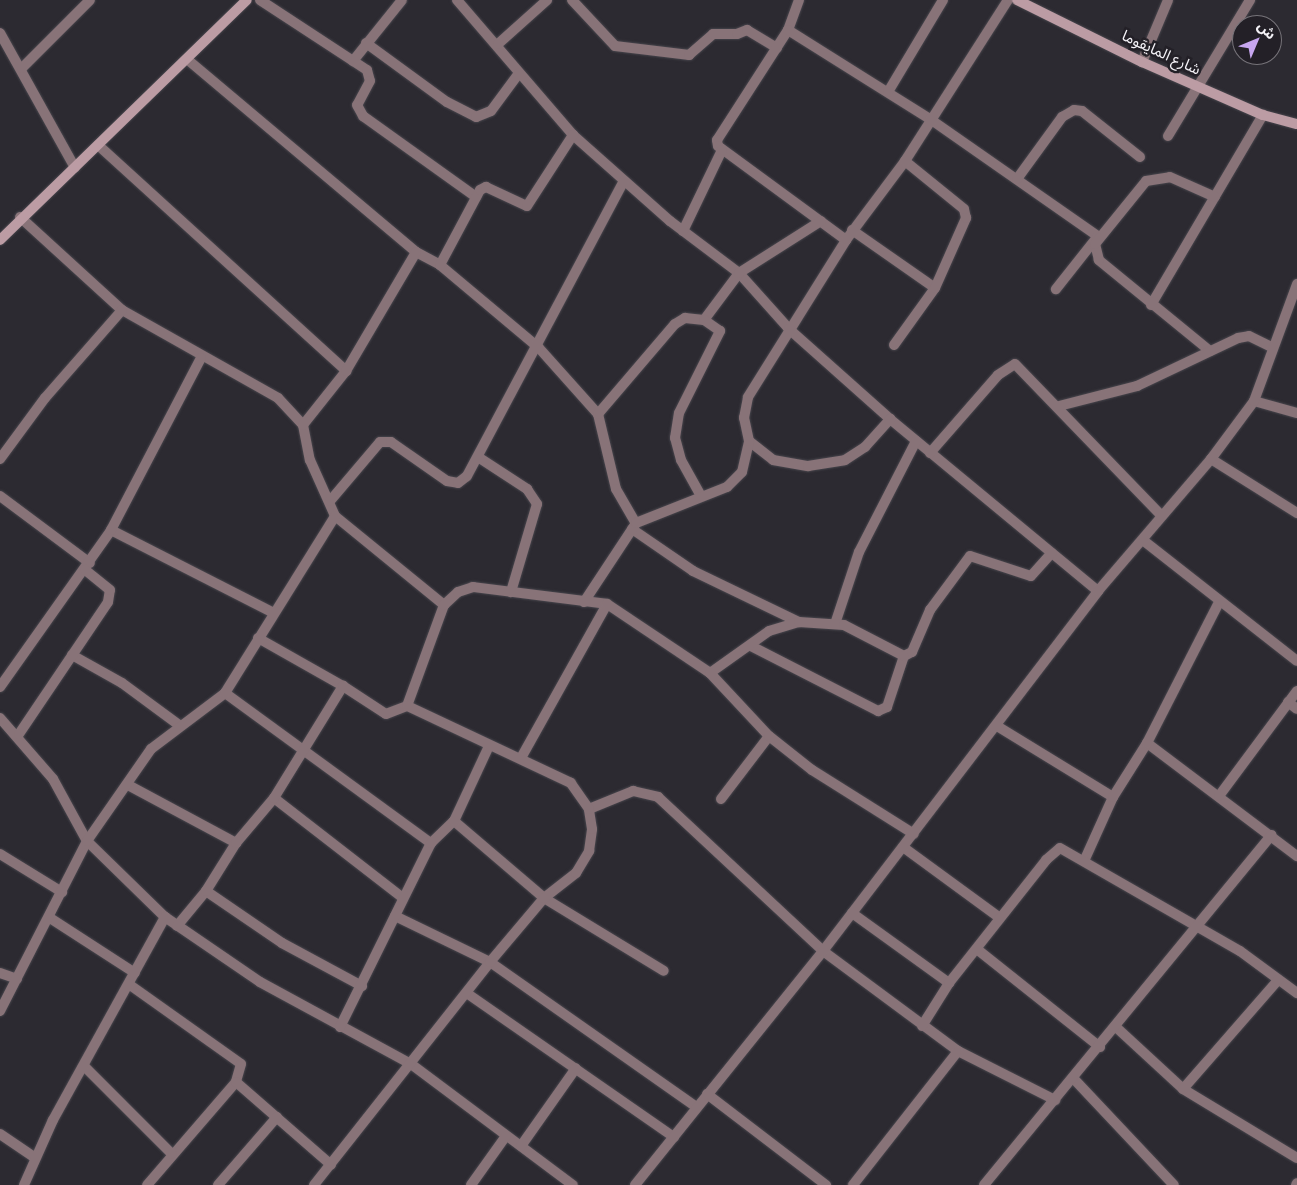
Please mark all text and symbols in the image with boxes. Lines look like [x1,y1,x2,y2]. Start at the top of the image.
north arrow [1232,15,1282,65]
text: ش [1254,18,1279,43]
street label: شارع المايقوما [1119,27,1203,79]

